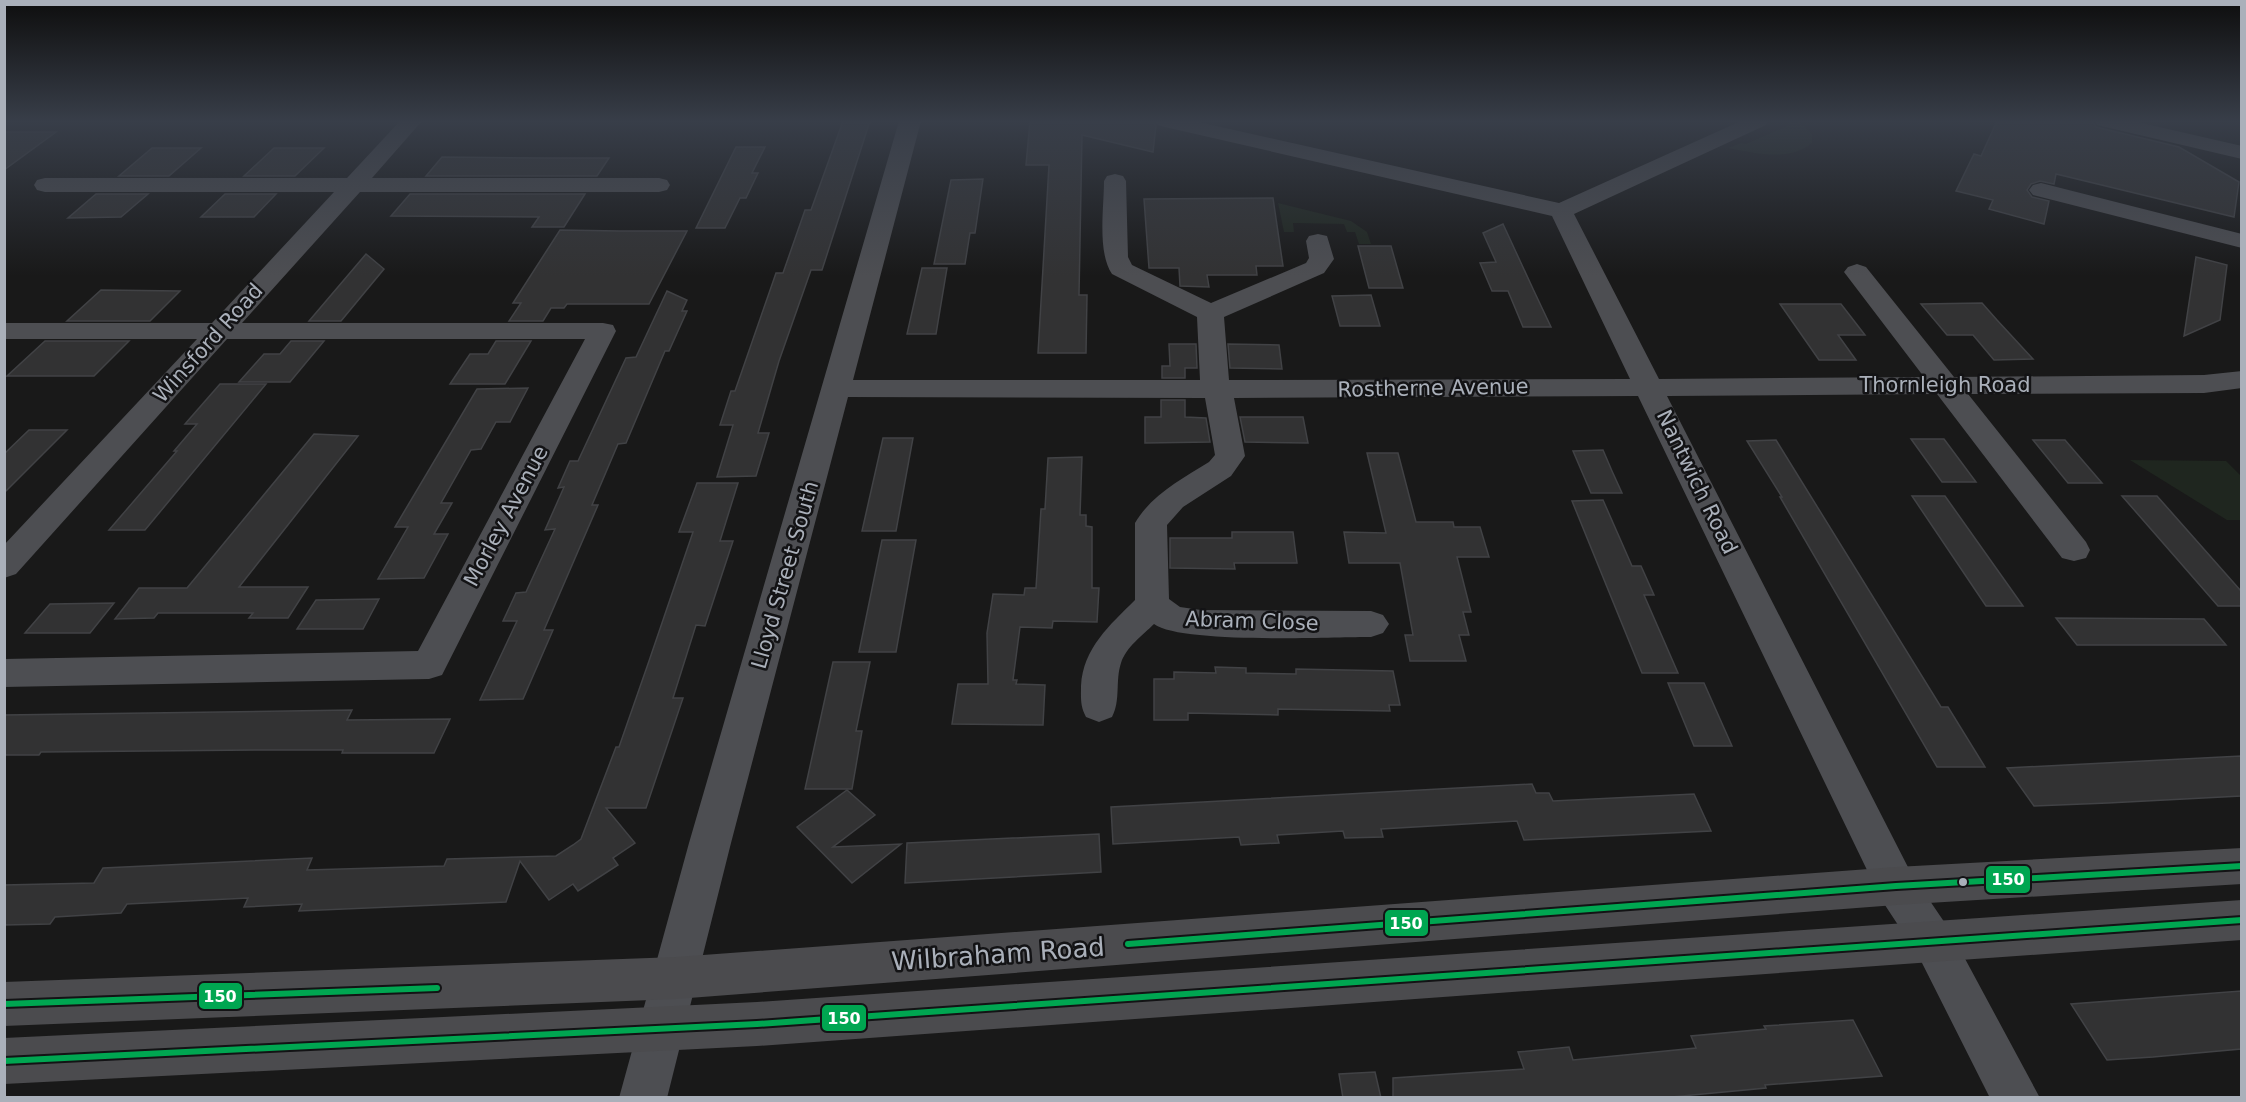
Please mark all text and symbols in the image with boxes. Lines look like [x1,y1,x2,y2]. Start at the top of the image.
street label: Winsford Road [148,279,268,407]
street label: Thornleigh Road [1858,373,2031,397]
street label: Rostherne Avenue [1337,374,1529,402]
street label: Nantwich Road [1652,406,1742,558]
street label: Morley Avenue [459,442,553,590]
street label: Lloyd Street South [747,478,823,672]
street label: Abram Close [1185,607,1319,635]
line badge: 150 [1985,865,2031,894]
text: 150 [1991,870,2025,889]
unlabelled marker [1957,876,1969,888]
line badge: 150 [1384,909,1429,937]
text: 150 [1389,914,1423,933]
street label: Wilbraham Road [890,932,1106,976]
line badge: 150 [198,982,243,1010]
text: 150 [203,987,237,1006]
line badge: 150 [821,1004,867,1032]
text: 150 [827,1009,861,1028]

